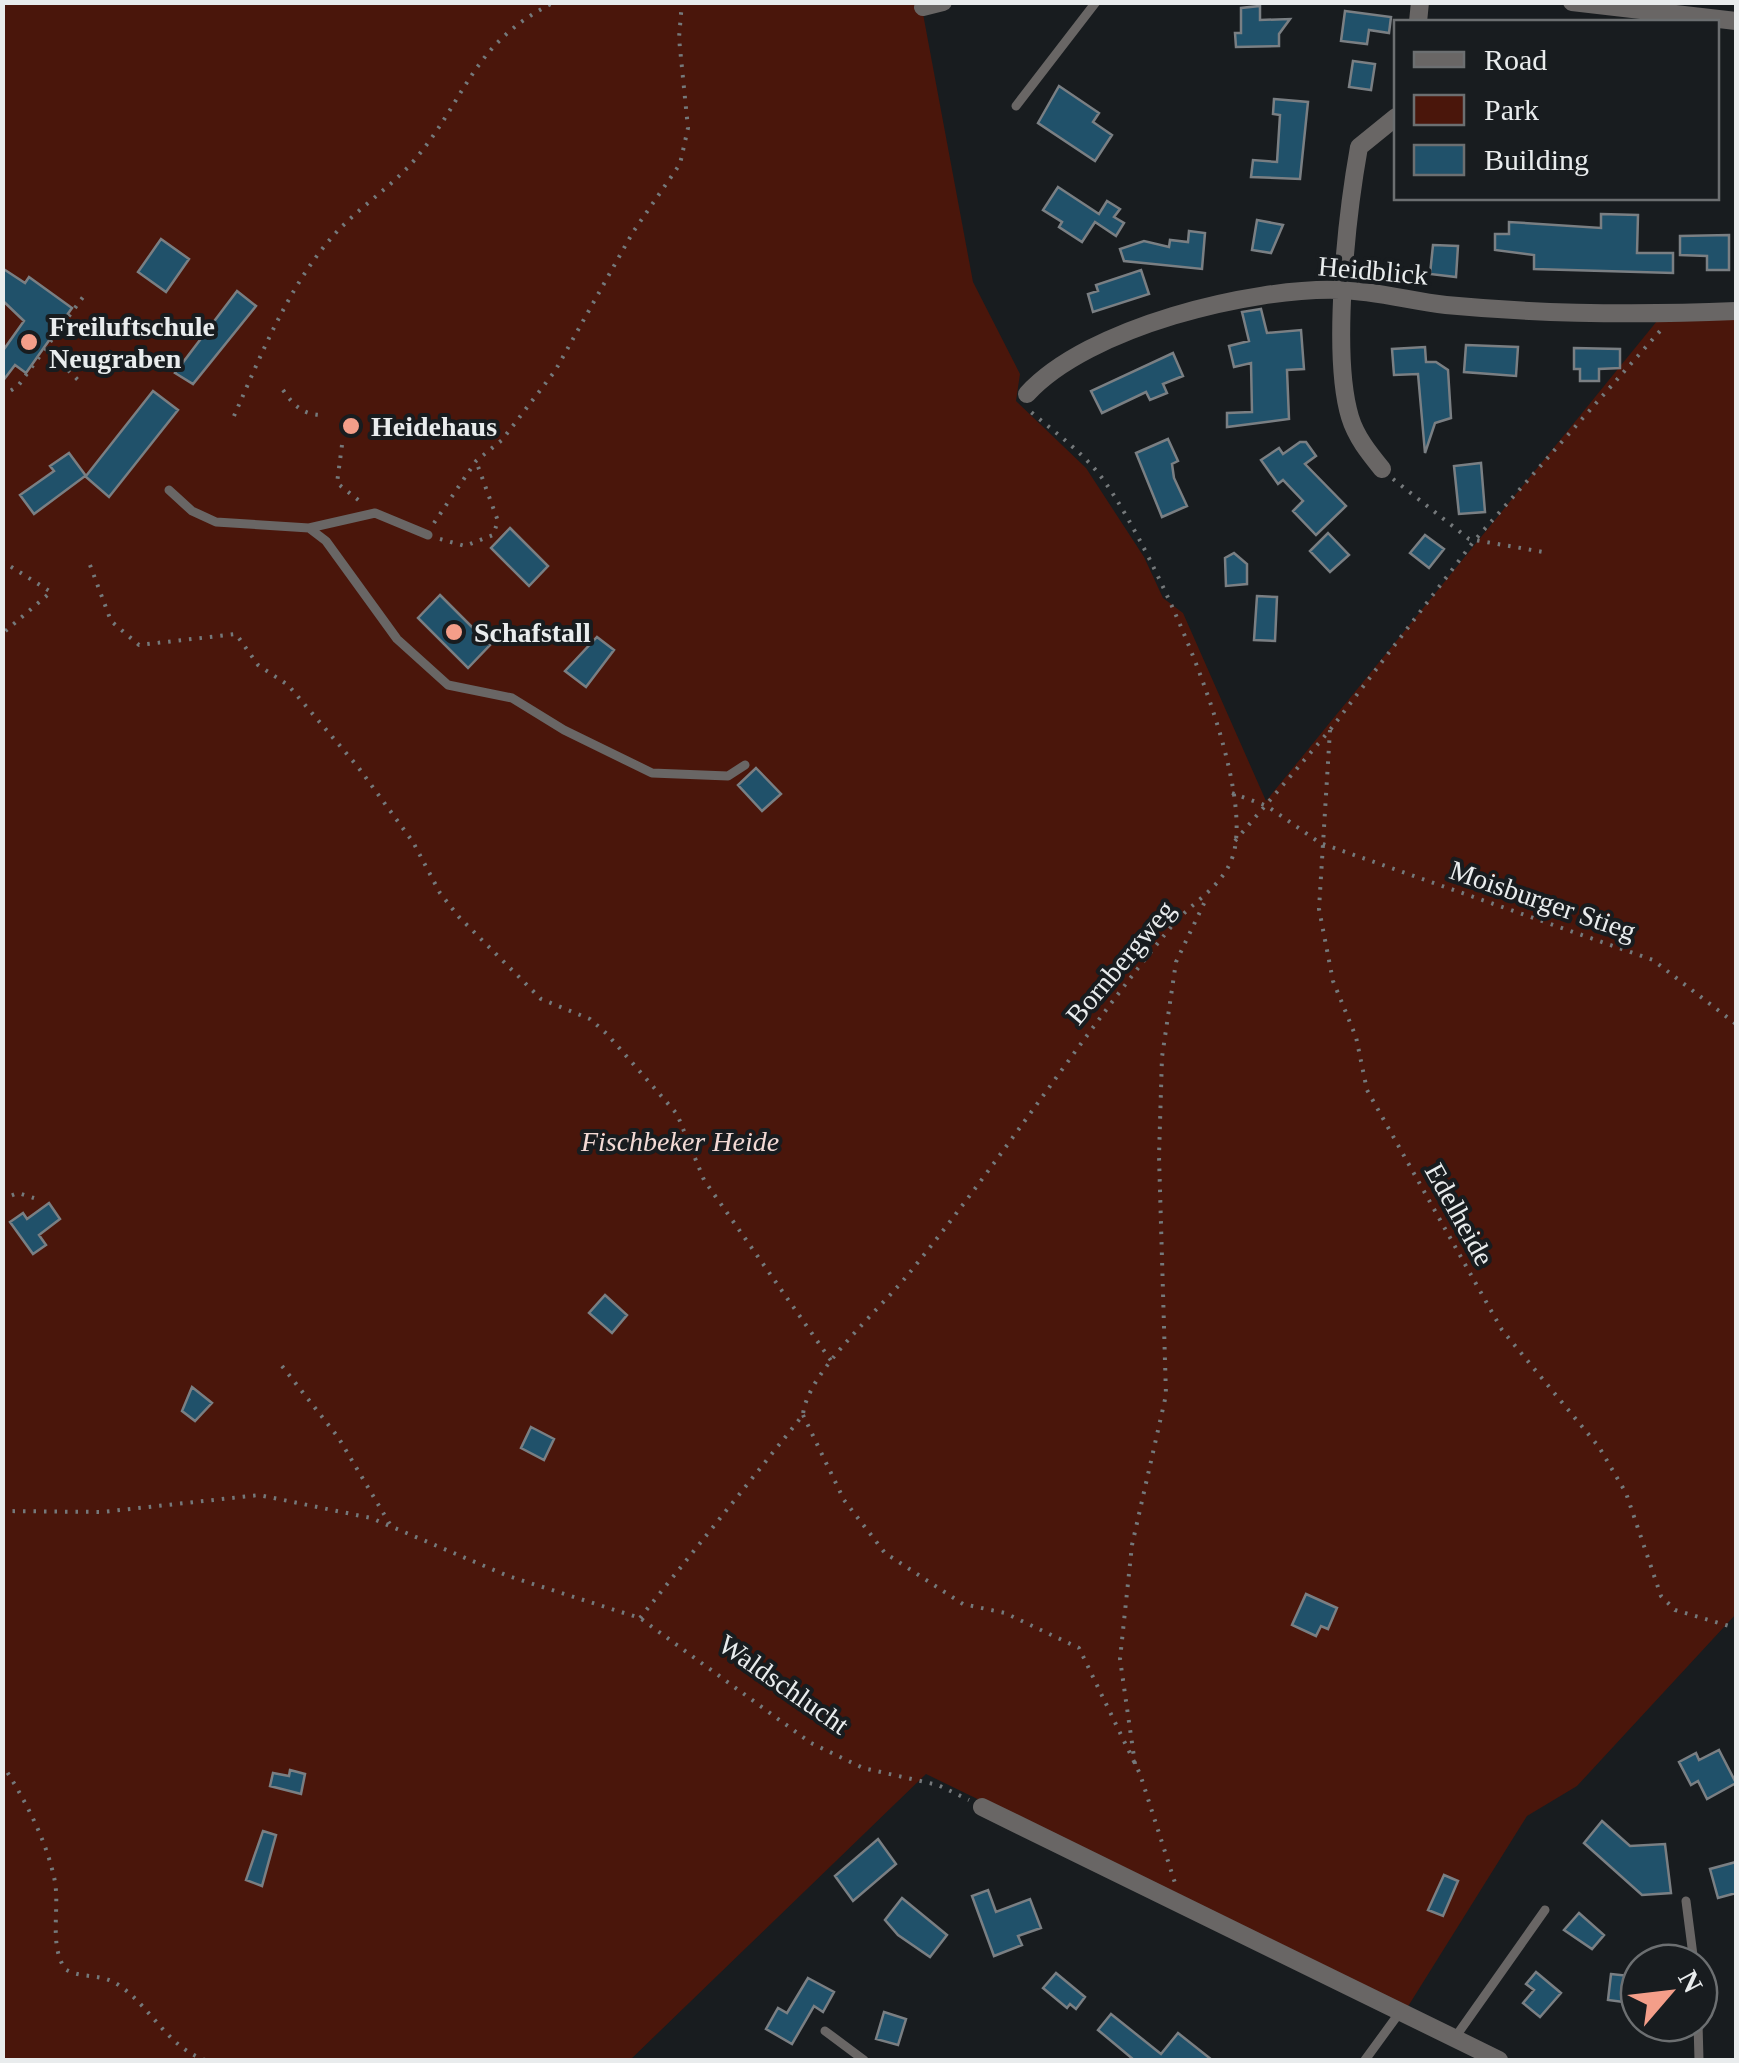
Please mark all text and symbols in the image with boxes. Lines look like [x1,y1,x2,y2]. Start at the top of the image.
legend [1394,20,1719,200]
text: Road [1484,43,1547,76]
text: Park [1484,93,1539,126]
text: Building [1484,143,1589,176]
street label: Heidblick [1317,250,1429,291]
place label: Freiluftschule Neugraben [49,311,215,374]
marker: Freiluftschule Neugraben [18,331,40,353]
place label: Heidehaus [371,411,497,442]
marker: Heidehaus [340,415,362,437]
place label: Schafstall [474,617,591,648]
marker: Schafstall [443,621,465,643]
street label: Moisburger Stieg [1446,854,1640,947]
street label: Bornbergweg [1060,894,1181,1030]
park label: Fischbeker Heide [580,1126,779,1157]
street label: Edelheide [1419,1158,1500,1271]
street label: Waldschlucht [713,1628,855,1741]
north arrow [1619,1943,1719,2043]
text: N [1672,1965,1709,1998]

